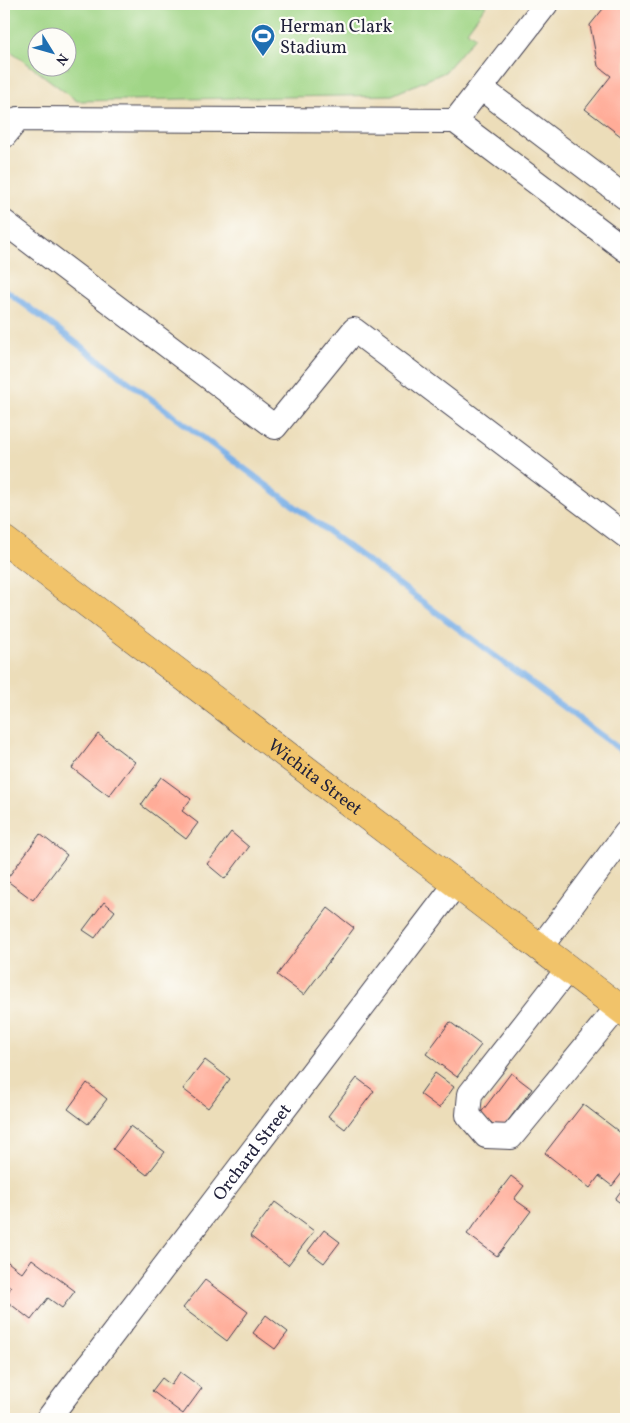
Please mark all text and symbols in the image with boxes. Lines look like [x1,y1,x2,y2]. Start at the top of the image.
place label: Herman Clark Stadium [280,15,393,61]
sports icon: Herman Clark Stadium [250,23,276,57]
north arrow [28,28,78,78]
text: N [51,49,72,69]
street label: Wichita Street [262,734,367,822]
street label: Orchard Street [208,1099,298,1207]

